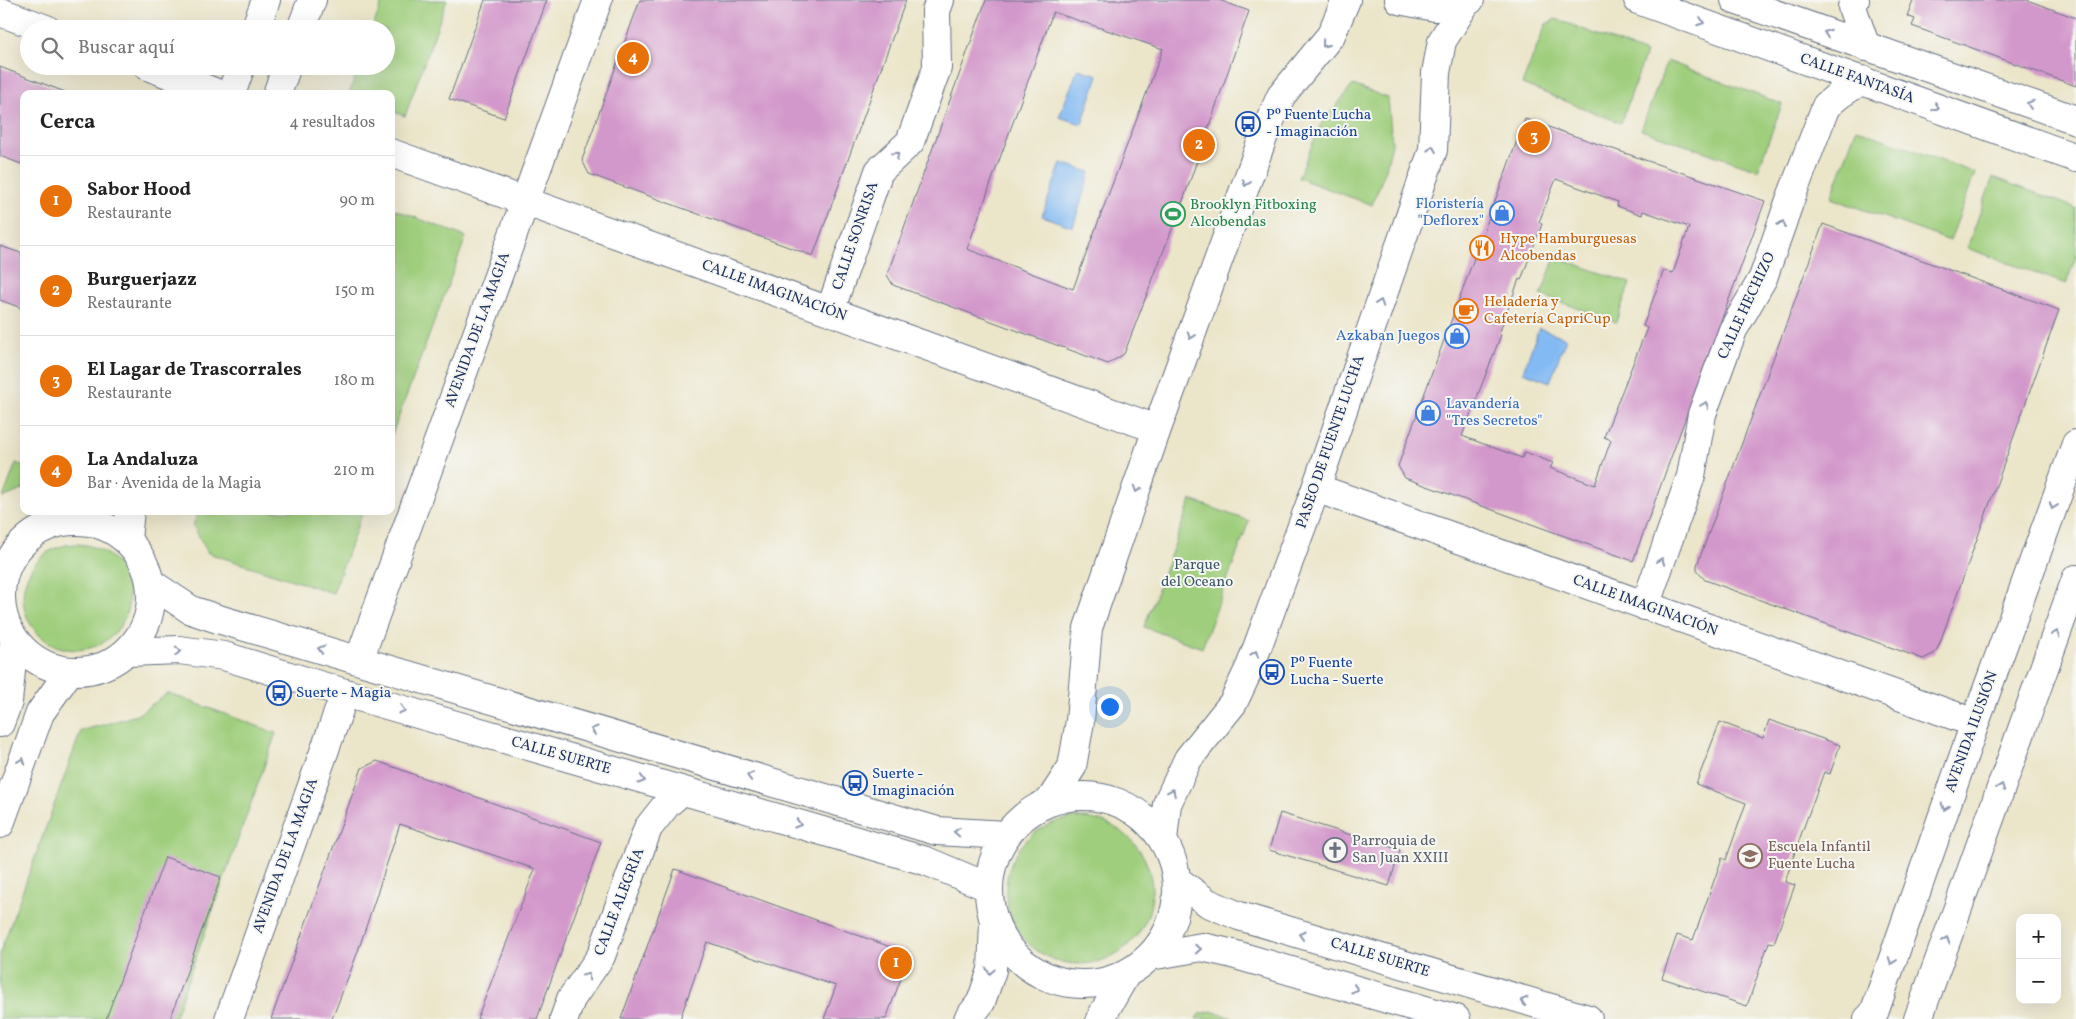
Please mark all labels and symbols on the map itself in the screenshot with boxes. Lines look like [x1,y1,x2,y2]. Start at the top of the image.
one-way arrow [1696,16,1704,26]
one-way arrow [1823,29,1832,39]
one-way arrow [1321,38,1330,47]
pin: 4 [617,39,649,77]
street label: CALLE FANTASÍA [1797,49,1918,110]
one-way arrow [2026,100,2035,110]
one-way arrow [1931,101,1940,111]
place label: Pº Fuente Lucha - Imaginación [1266,105,1371,143]
bus stop icon: Pº Fuente Lucha - Imaginación [1235,111,1261,137]
pin: 3 [1518,118,1550,156]
pin: 2 [1183,126,1215,164]
one-way arrow [1426,145,1436,154]
one-way arrow [890,152,899,161]
street label: CALLE SONRISA [828,178,885,293]
one-way arrow [1242,179,1252,187]
place label: Floristería "Deflorex" [1415,194,1484,232]
place label: Brooklyn Fitboxing Alcobendas [1190,195,1317,233]
shop icon: Floristería "Deflorex" [1489,200,1515,226]
sports icon: Brooklyn Fitboxing Alcobendas [1160,201,1186,227]
one-way arrow [1776,220,1786,228]
place label: Hype Hamburguesas Alcobendas [1500,229,1637,267]
restaurant icon: Hype Hamburguesas Alcobendas [1469,235,1495,261]
street label: AVENIDA DE LA MAGIA [440,249,516,411]
street label: CALLE HECHIZO [1713,249,1781,363]
street label: CALLE IMAGINACIÓN [699,255,849,327]
place label: Heladería y Cafetería CapriCup [1484,292,1611,330]
cafe icon: Heladería y Cafetería CapriCup [1453,298,1479,324]
one-way arrow [1374,299,1384,308]
shop icon: Azkaban Juegos [1444,323,1470,349]
place label: Azkaban Juegos [1336,326,1440,347]
one-way arrow [1187,332,1197,340]
street label: PASEO DE FUENTE LUCHA [1291,352,1371,531]
place label: Lavandería "Tres Secretos" [1446,394,1542,432]
shop icon: Lavandería "Tres Secretos" [1415,400,1441,426]
one-way arrow [1699,401,1709,410]
one-way arrow [1132,485,1142,493]
one-way arrow [2049,501,2059,510]
park label: Parque del Oceano [1161,555,1233,593]
one-way arrow [1655,557,1665,565]
street label: CALLE IMAGINACIÓN [1570,570,1720,642]
one-way arrow [2050,631,2060,639]
one-way arrow [174,645,182,656]
one-way arrow [317,645,325,655]
one-way arrow [1249,650,1259,659]
place label: Pº Fuente Lucha - Suerte [1290,653,1384,691]
bus stop icon: Pº Fuente Lucha - Suerte [1259,659,1285,685]
street label: AVENIDA ILUSIÓN [1940,668,2004,796]
bus stop icon: Suerte - Magia [266,680,292,706]
place label: Suerte - Magia [296,683,391,704]
your location [1097,694,1123,720]
one-way arrow [398,704,406,715]
one-way arrow [590,726,599,736]
street label: CALLE SUERTE [509,732,613,780]
one-way arrow [17,758,27,766]
place label: Suerte - Imaginación [872,764,955,802]
bus stop icon: Suerte - Imaginación [842,770,868,796]
one-way arrow [746,772,755,782]
one-way arrow [638,774,646,784]
street label: AVENIDA DE LA MAGIA [248,775,324,937]
one-way arrow [1995,783,2005,792]
one-way arrow [1166,788,1176,797]
one-way arrow [1941,803,1951,811]
one-way arrow [794,819,802,829]
one-way arrow [953,827,961,838]
place label: Parroquia de San Juan XXIII [1352,831,1448,869]
church icon: Parroquia de San Juan XXIII [1322,837,1348,863]
place label: Escuela Infantil Fuente Lucha [1768,837,1871,875]
school or university icon: Escuela Infantil Fuente Lucha [1737,843,1763,869]
street label: CALLE ALEGRÍA [590,845,650,959]
one-way arrow [1298,930,1306,940]
street label: CALLE SUERTE [1328,933,1432,983]
one-way arrow [1940,936,1950,945]
pin: 1 [880,944,912,982]
one-way arrow [1195,944,1203,955]
one-way arrow [1888,956,1898,965]
one-way arrow [986,966,996,975]
one-way arrow [581,972,590,982]
one-way arrow [1350,983,1359,993]
one-way arrow [1521,996,1529,1006]

